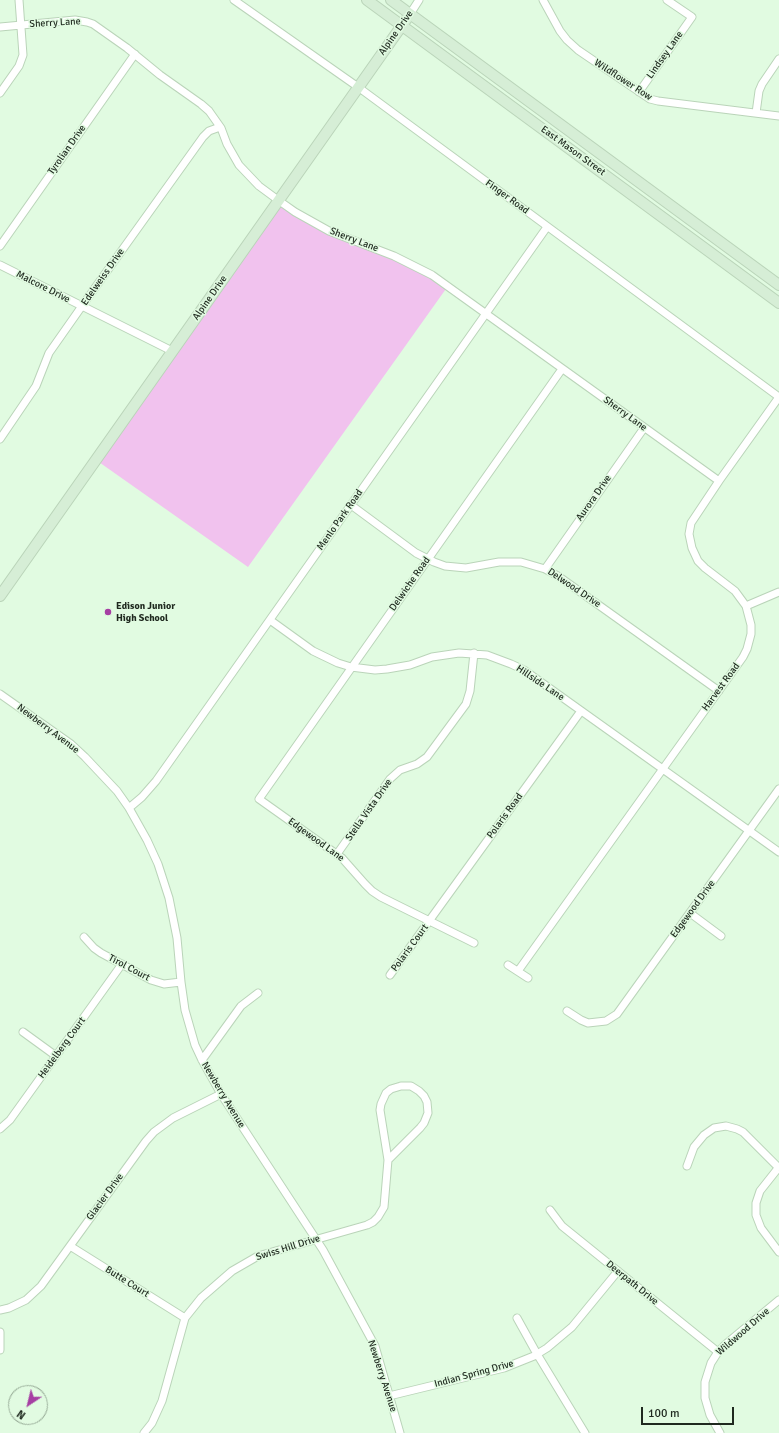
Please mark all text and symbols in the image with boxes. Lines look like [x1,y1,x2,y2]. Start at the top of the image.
street label: Alpine Drive [376,8,416,58]
street label: Sherry Lane [29,16,81,30]
street label: Lindsey Lane [644,29,686,81]
street label: Wildflower Row [592,57,654,103]
street label: Tyrolian Drive [45,123,89,177]
street label: East Mason Street [538,123,608,179]
street label: Finger Road [483,177,531,217]
street label: Sherry Lane [328,225,380,255]
street label: Edelweiss Drive [79,246,127,308]
street label: Malcore Drive [14,268,72,306]
street label: Alpine Drive [190,273,230,323]
street label: Sherry Lane [601,394,649,434]
street label: Aurora Drive [574,473,614,523]
street label: Menlo Park Road [315,487,365,553]
street label: Delwiche Road [387,555,433,613]
street label: Delwood Drive [545,566,603,610]
place label: Edison Junior High School [116,600,175,624]
marker: Edison Junior High School [103,607,113,617]
street label: Harvest Road [699,661,743,713]
street label: Hillside Lane [514,663,566,703]
street label: Newberry Avenue [14,702,82,756]
street label: Stella Vista Drive [343,777,395,843]
street label: Polaris Road [485,791,525,841]
street label: Edgewood Lane [286,816,346,864]
street label: Edgewood Drive [668,878,718,940]
street label: Polaris Court [389,922,431,974]
street label: Tirol Court [106,952,152,984]
street label: Heidelberg Court [36,1015,88,1081]
street label: Newberry Avenue [199,1060,247,1130]
street label: Glacier Drive [84,1171,126,1223]
street label: Swiss Hill Drive [255,1233,321,1263]
street label: Deerpath Drive [603,1258,661,1308]
street label: Butte Court [103,1264,151,1300]
street label: Wildwood Drive [714,1306,772,1358]
street label: Newberry Avenue [365,1339,399,1413]
street label: Indian Spring Drive [433,1358,515,1390]
north arrow [8,1385,48,1425]
scale bar [643,1399,736,1425]
text: 100 m [648,1406,680,1421]
text: N [15,1407,28,1422]

